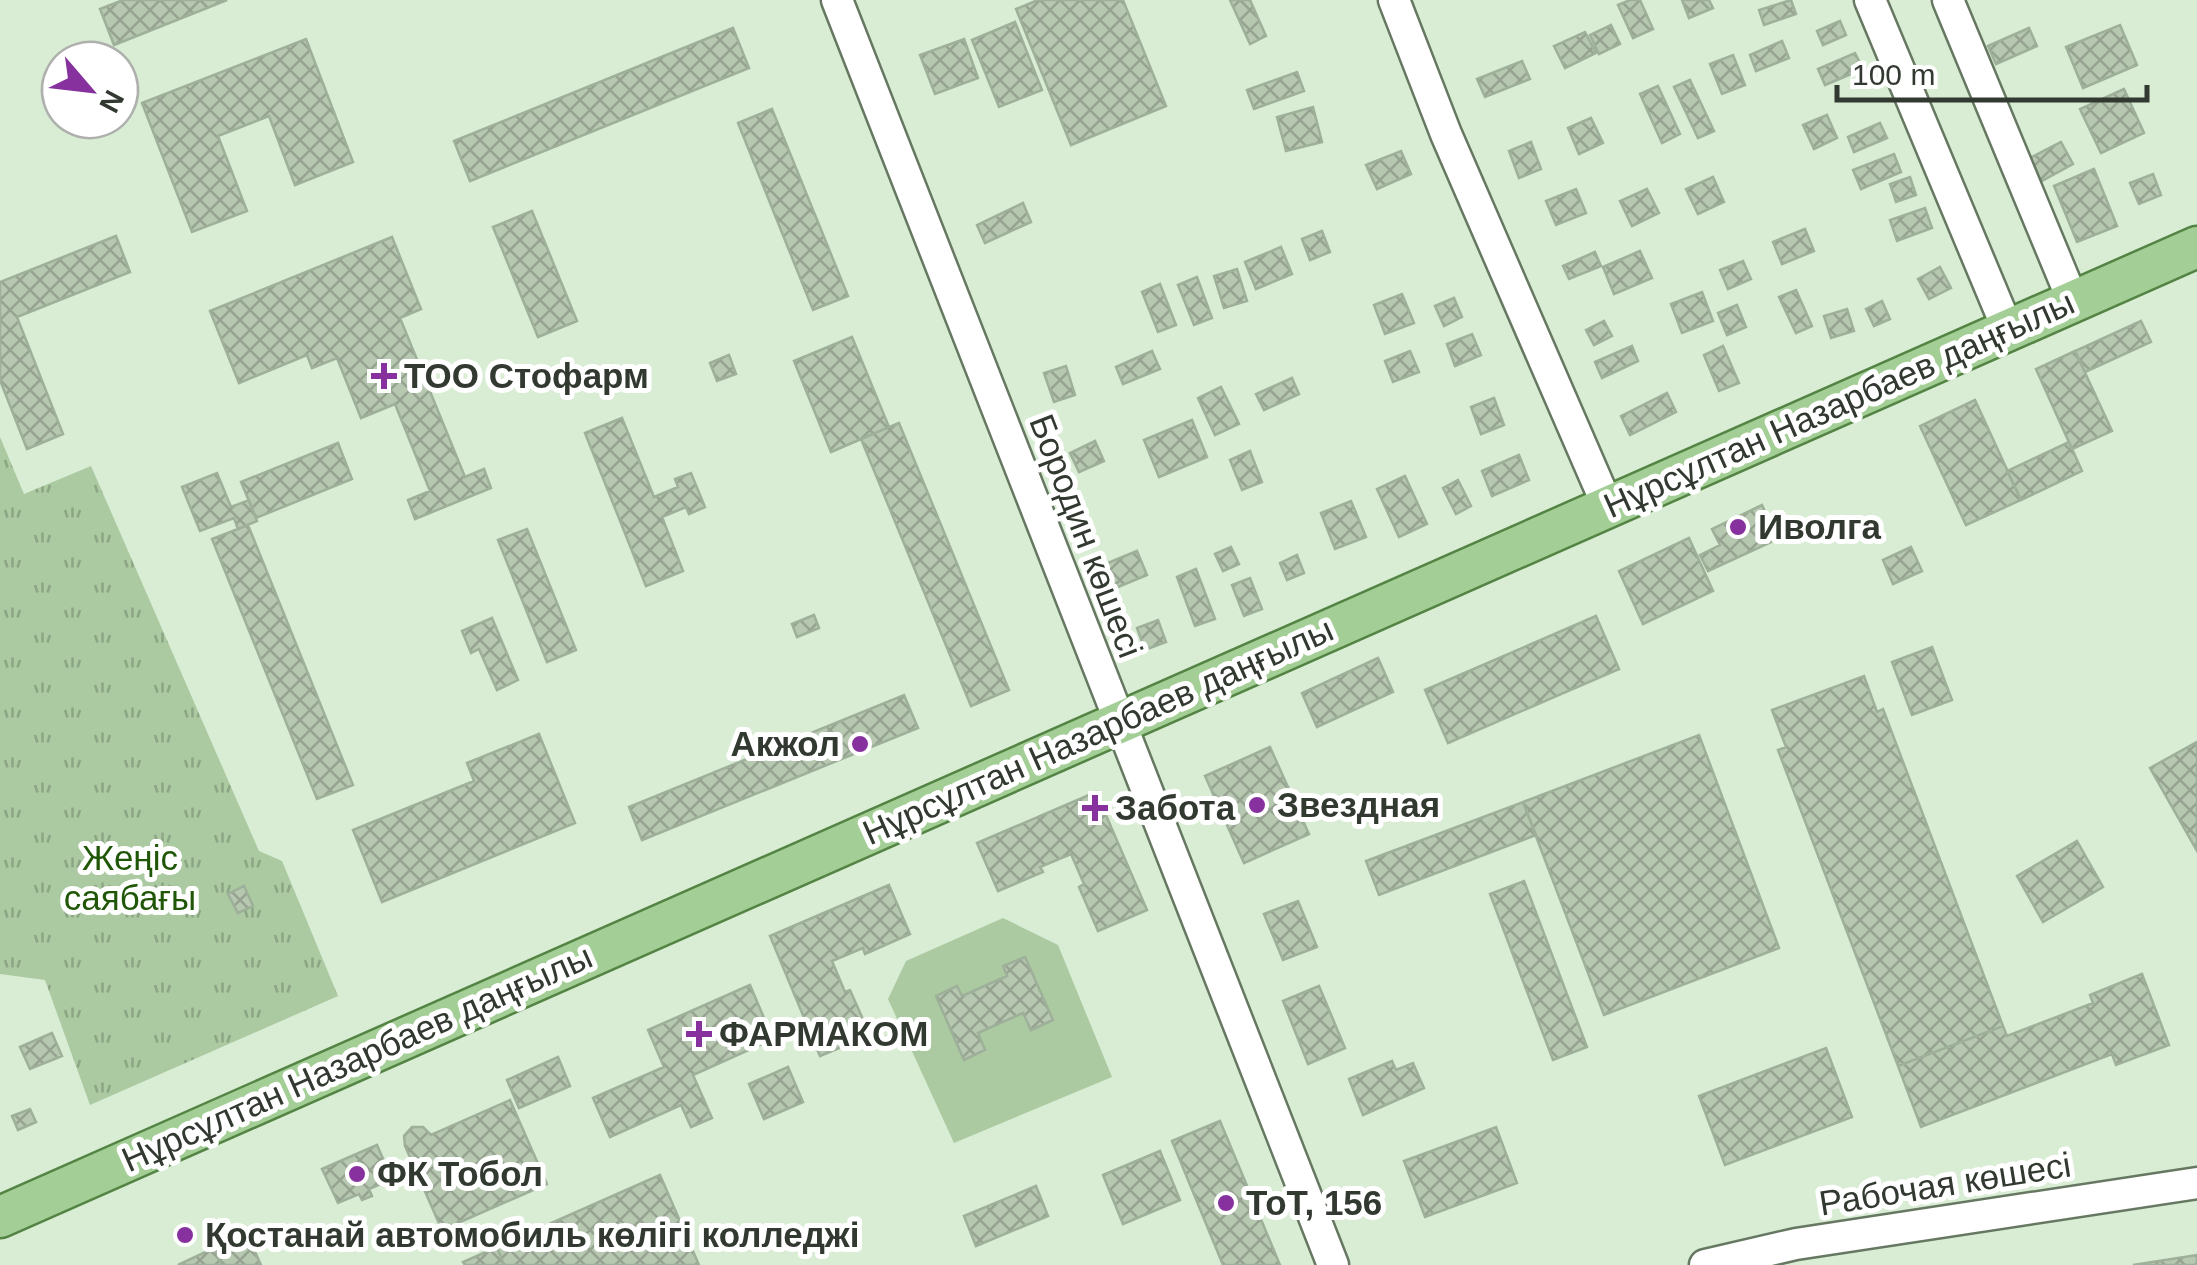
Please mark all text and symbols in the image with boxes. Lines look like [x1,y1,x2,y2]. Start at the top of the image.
north arrow [40,40,140,140]
scale bar [1837,40,2147,102]
text: 100 m [1852,58,1935,91]
text: N [93,85,130,118]
street label: Нұрсұлтан Назарбаев даңғылы [1598,282,2080,525]
place label: ТОО Стофарм [404,356,649,395]
marker: ТОО Стофарм [373,365,395,387]
street label: Бородин көшесі [1022,409,1151,663]
place label: Иволга [1758,507,1882,546]
marker: Иволга [1727,516,1749,538]
street label: Нұрсұлтан Назарбаев даңғылы [857,609,1339,852]
place label: Акжол [731,724,840,763]
marker: Акжол [849,733,871,755]
place label: Звездная [1277,785,1440,824]
place label: Забота [1115,788,1236,827]
marker: Звездная [1246,794,1268,816]
marker: Забота [1084,797,1106,819]
park label: Жеңіс саябағы [64,838,196,917]
street label: Нұрсұлтан Назарбаев даңғылы [116,936,598,1179]
place label: ФАРМАКОМ [719,1014,928,1053]
marker: ФАРМАКОМ [688,1023,710,1045]
street label: Рабочая көшесі [1816,1144,2074,1223]
place label: ФК Тобол [377,1154,543,1193]
marker: ФК Тобол [346,1163,368,1185]
place label: ТоТ, 156 [1246,1183,1382,1222]
marker: ТоТ, 156 [1215,1192,1237,1214]
place label: Қостанай автомобиль көлігі колледжі [205,1215,859,1254]
marker: Қостанай автомобиль көлігі колледжі [174,1224,196,1246]

